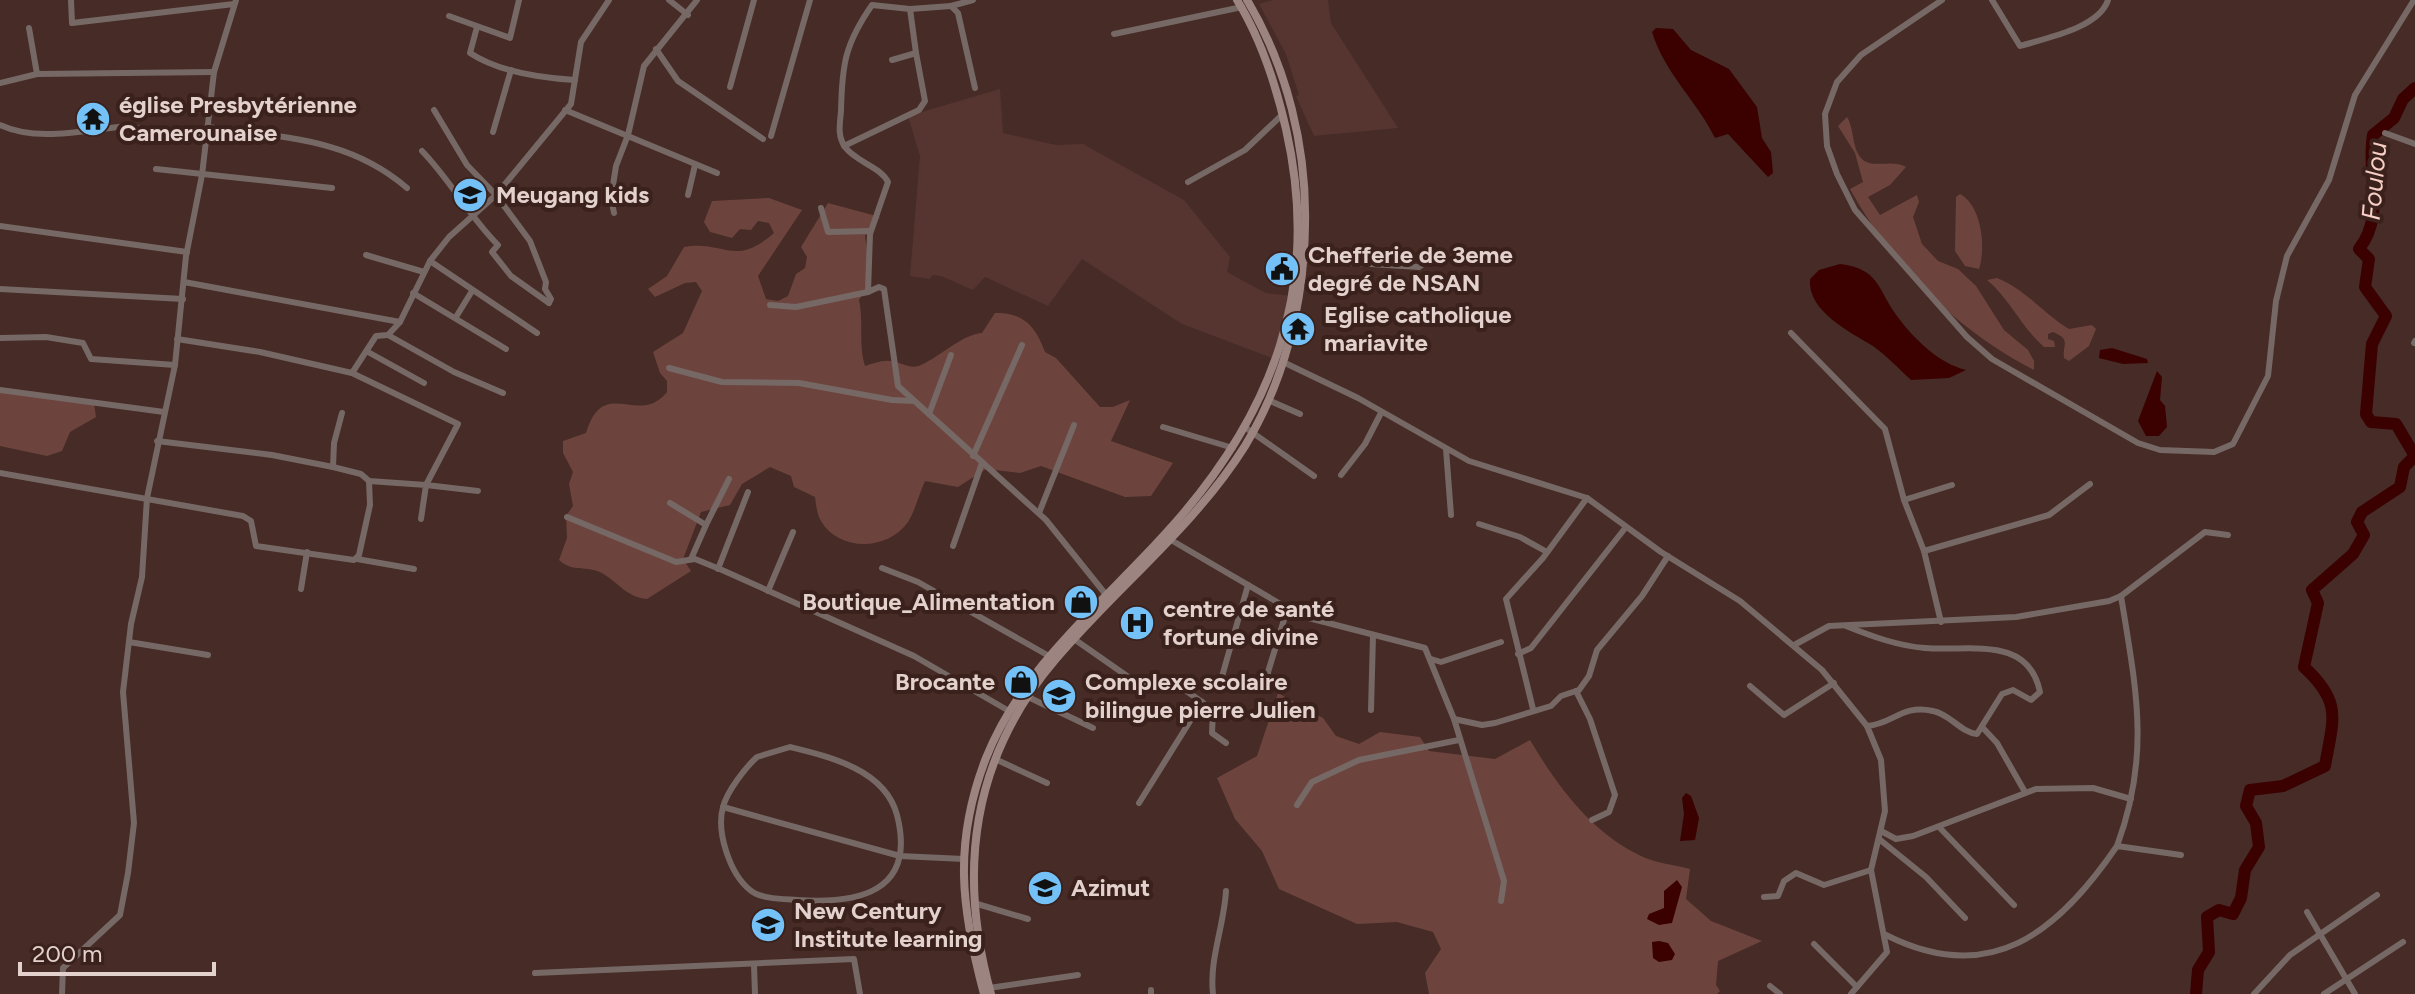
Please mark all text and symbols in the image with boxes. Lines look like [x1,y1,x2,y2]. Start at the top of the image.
place label: église Presbytérienne Camerounaise [119,90,357,147]
temple icon: église Presbytérienne Camerounaise [74,100,112,138]
water label: Foulou [2355,140,2393,222]
school or university icon: Meugang kids [451,176,489,214]
place label: Meugang kids [496,180,649,209]
place label: Chefferie de 3eme degré de NSAN [1308,240,1513,297]
public building icon: Chefferie de 3eme degré de NSAN [1263,250,1301,288]
place label: Eglise catholique mariavite [1324,300,1511,357]
temple icon: Eglise catholique mariavite [1279,310,1317,348]
shop icon: Boutique_Alimentation [1062,583,1100,621]
place label: Boutique_Alimentation [802,587,1055,616]
place label: centre de santé fortune divine [1163,594,1334,651]
hospital icon: centre de santé fortune divine [1118,604,1156,642]
shop icon: Brocante [1002,663,1040,701]
place label: Brocante [895,667,995,696]
place label: Complexe scolaire bilingue pierre Julien [1085,667,1316,724]
school or university icon: Complexe scolaire bilingue pierre Julien [1040,677,1078,715]
school or university icon: Azimut [1026,869,1064,907]
place label: Azimut [1071,873,1150,902]
place label: New Century Institute learning [794,896,982,953]
school or university icon: New Century Institute learning [749,906,787,944]
scale bar [20,926,214,976]
text: 200 m [32,939,103,968]

